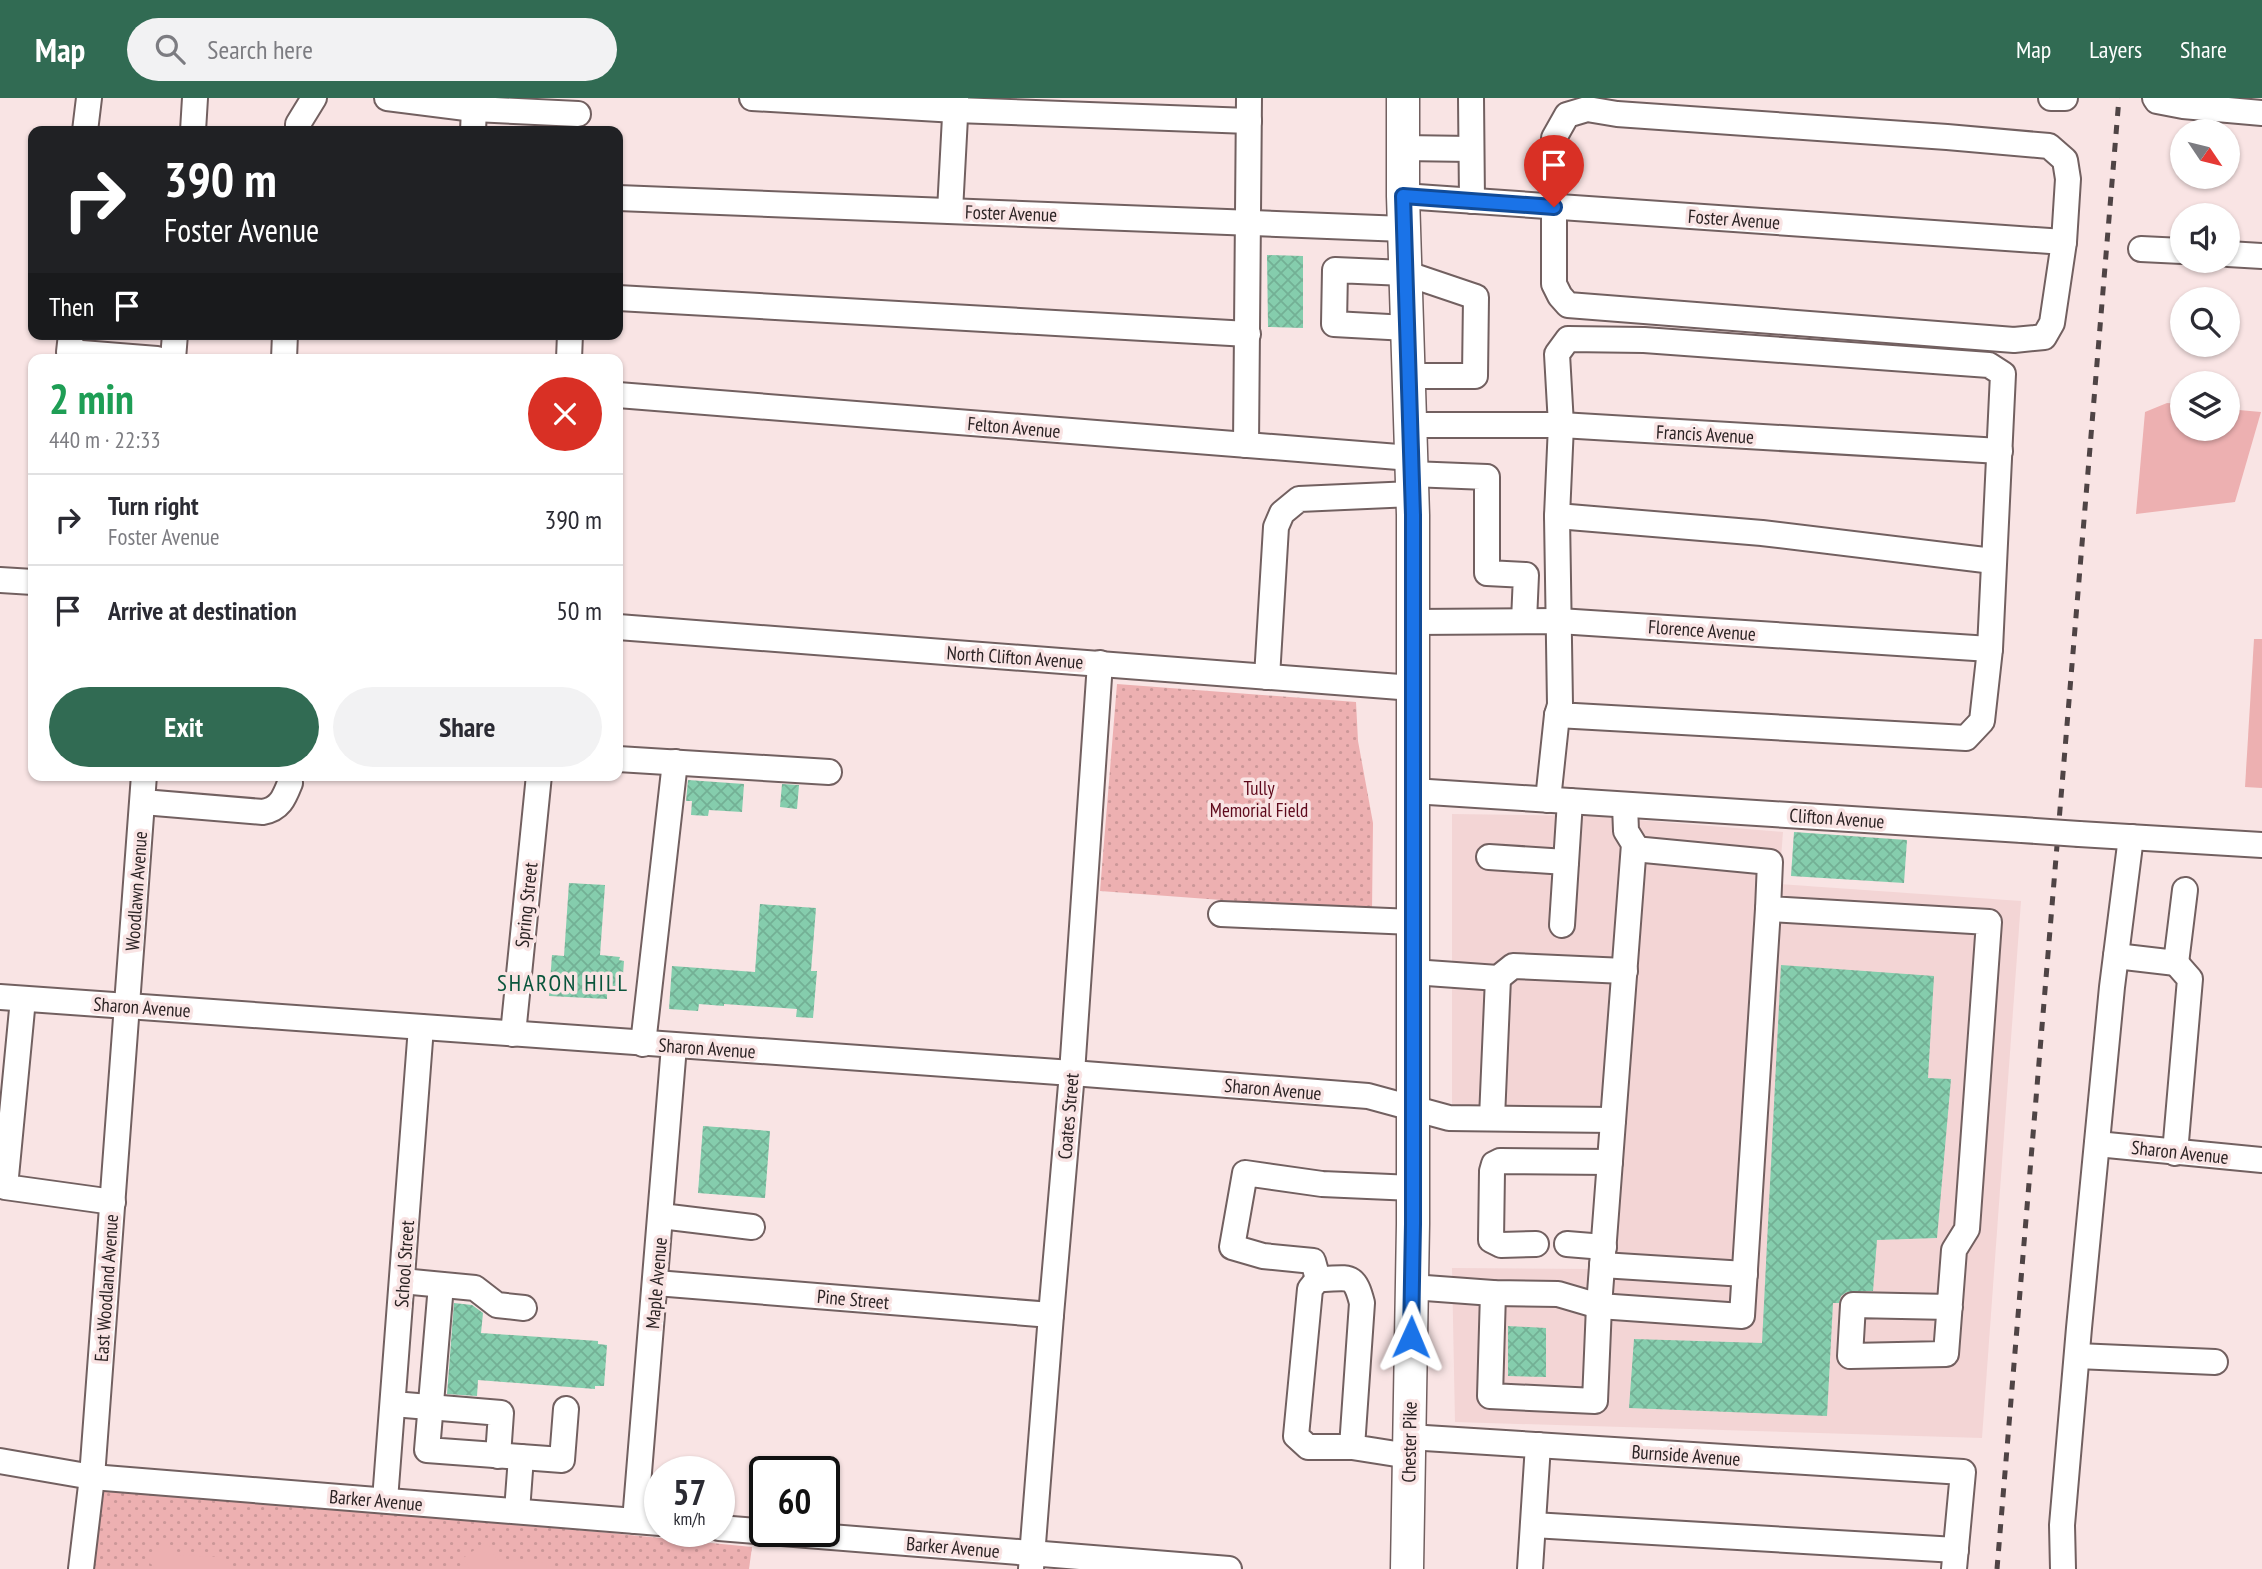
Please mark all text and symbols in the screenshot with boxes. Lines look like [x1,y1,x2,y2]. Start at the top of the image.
search box [127,18,617,81]
text: Map [35,28,85,71]
icon: search [151,30,189,68]
text: Search here [207,33,313,66]
text: Map [2016,34,2051,65]
text: Layers [2089,34,2142,65]
text: Share [2180,34,2227,65]
north arrow [2170,119,2240,189]
map controls [2170,119,2240,441]
pin [1524,135,1584,207]
icon: arrive [1535,146,1573,184]
text: 390 m [164,147,277,211]
icon: right [49,154,140,245]
street label: Foster Avenue [965,199,1058,227]
button: sound [2170,203,2240,273]
street label: Foster Avenue [1687,204,1781,234]
text: Foster Avenue [164,209,319,251]
icon: arrive [108,287,146,325]
button: search [2170,287,2240,357]
text: Then [49,290,94,323]
text: 2 min [49,371,134,426]
button: layers [2170,371,2240,441]
button: close [528,377,602,451]
street label: Felton Avenue [966,411,1062,443]
street label: Francis Avenue [1656,419,1755,449]
text: 440 m · 22:33 [49,425,161,454]
text: Turn right [108,489,199,522]
icon: right [49,501,87,539]
text: 390 m [544,503,602,536]
text: Foster Avenue [108,522,220,551]
icon: arrive [49,592,87,630]
text: Arrive at destination [108,594,297,627]
text: 50 m [556,594,602,627]
street label: Florence Avenue [1647,614,1757,646]
street label: North Clifton Avenue [946,640,1084,674]
button: Exit [49,687,319,767]
button: Share [333,687,602,767]
park label: Tully Memorial Field [1210,776,1308,822]
street label: Clifton Avenue [1789,803,1885,833]
street label: Woodlawn Avenue [120,830,152,952]
street label: Spring Street [510,860,542,949]
district label: SHARON HILL [497,968,629,997]
street label: Sharon Avenue [93,992,192,1022]
street label: Sharon Avenue [658,1033,757,1063]
street label: Coates Street [1052,1071,1084,1160]
street label: Sharon Avenue [1223,1073,1323,1105]
street label: Sharon Avenue [2130,1135,2230,1169]
street label: East Woodland Avenue [89,1213,123,1363]
street label: School Street [389,1219,419,1308]
street label: Maple Avenue [640,1236,672,1330]
street label: Pine Street [816,1284,891,1314]
position arrow [1374,1300,1448,1374]
street label: Chester Pike [1396,1401,1422,1483]
street label: Burnside Avenue [1631,1439,1741,1471]
speed limit sign: 60 [749,1456,840,1547]
text: 57 [673,1469,706,1515]
street label: Barker Avenue [328,1484,424,1516]
text: km/h [674,1507,705,1530]
street label: Barker Avenue [905,1531,1001,1563]

